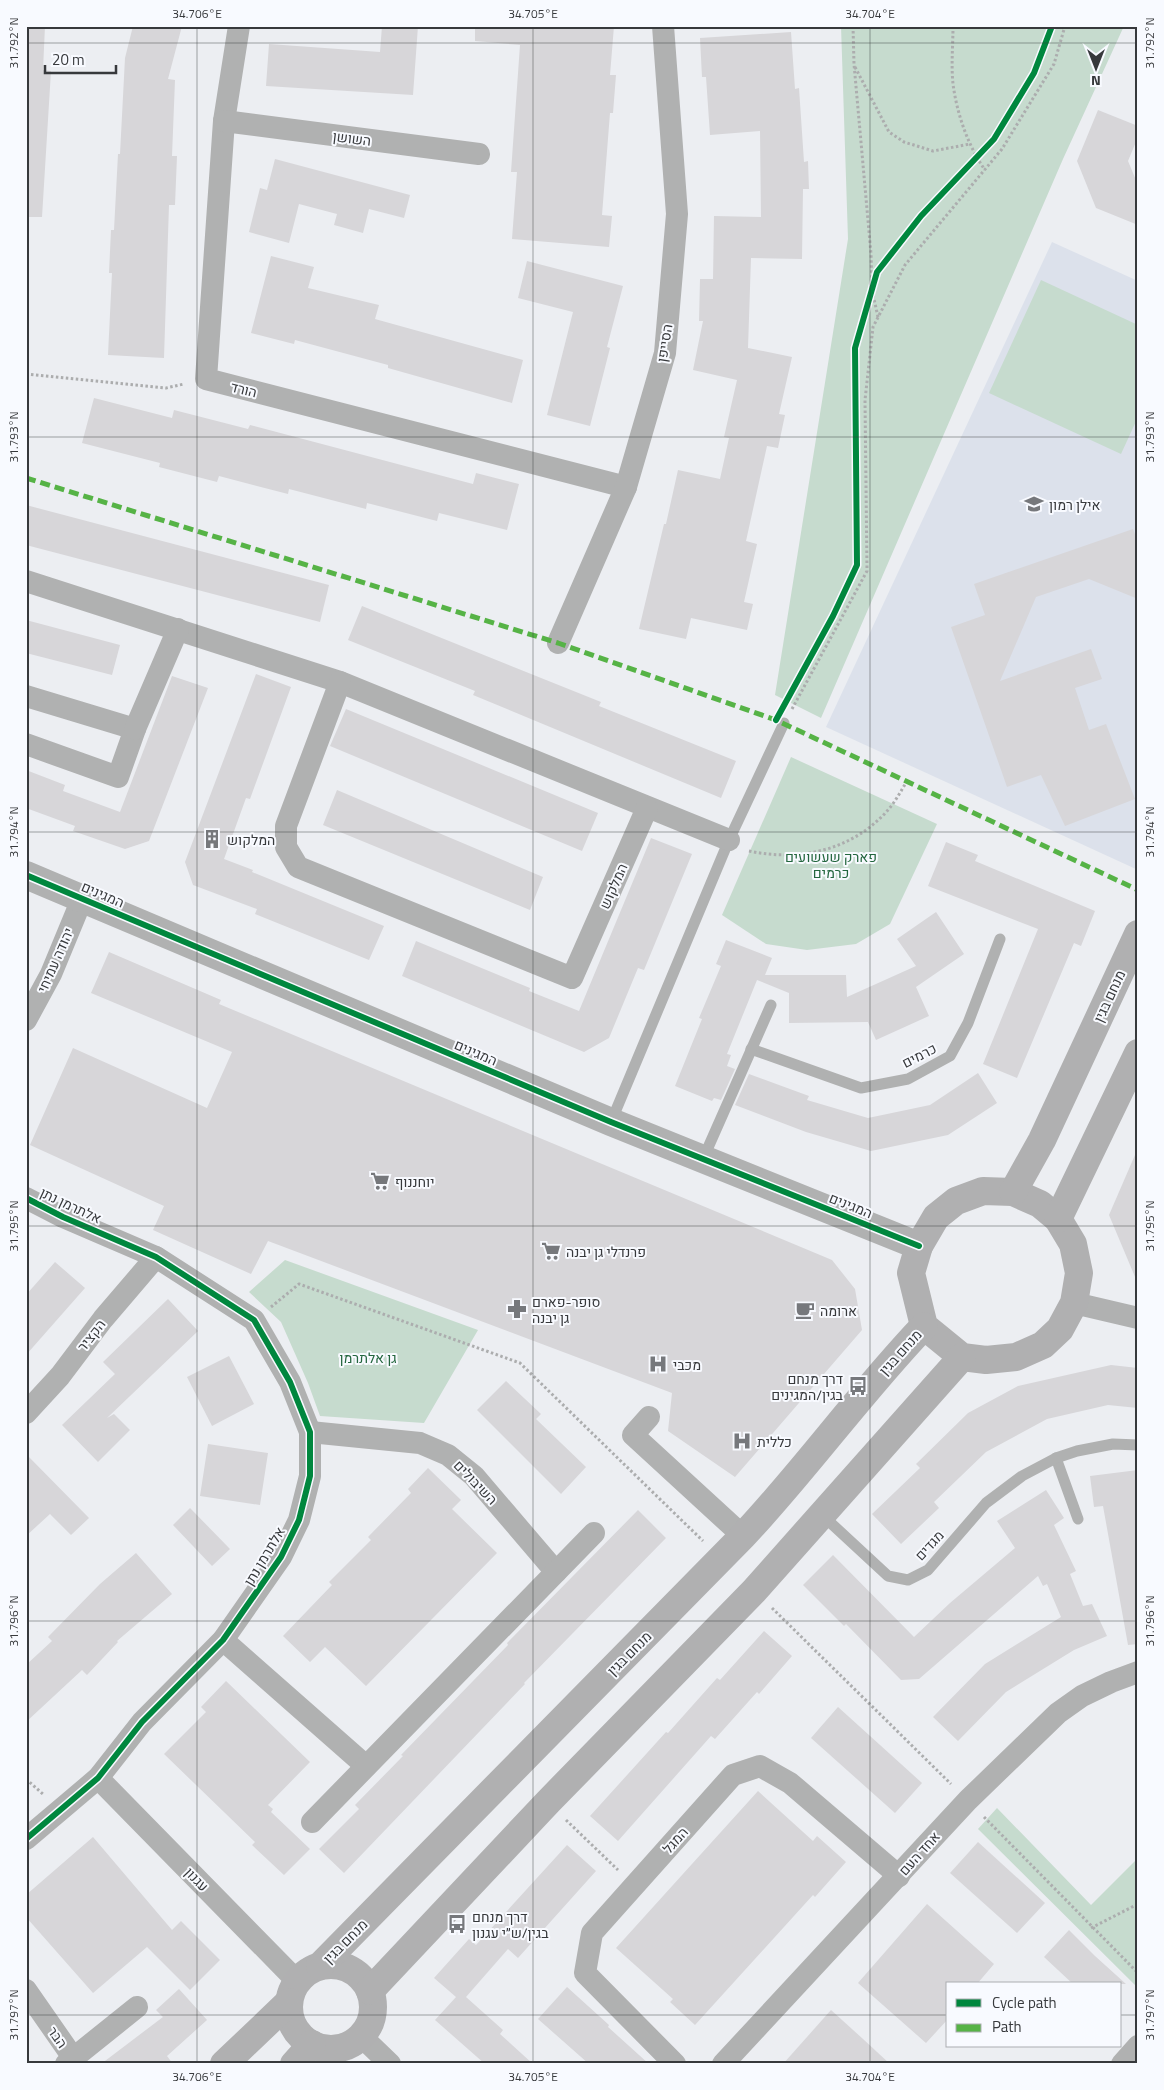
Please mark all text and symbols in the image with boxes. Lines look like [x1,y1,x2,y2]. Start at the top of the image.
text: 34.706°E [172,4,222,23]
text: 34.705°E [508,4,558,23]
text: 34.704°E [845,4,895,23]
text: 31.792°N [4,17,23,69]
text: 31.792°N [1140,17,1159,69]
scale bar [45,42,116,74]
north arrow [1072,42,1122,92]
text: 20 m [52,48,85,71]
text: N [1091,71,1101,92]
street label: השושן [332,125,372,151]
street label: הסייפן [651,322,677,364]
street label: הורד [229,376,259,402]
text: 31.793°N [4,411,23,463]
text: 31.793°N [1140,411,1159,463]
school or university icon: אילן רמון [1023,493,1045,515]
place label: אילן רמון [1049,494,1100,515]
text: 31.794°N [4,806,23,858]
text: 31.794°N [1140,806,1159,858]
building icon: המלקוש [201,828,223,850]
place label: המלקוש [227,829,275,850]
park label: פארק שעשועים כרמים [785,846,877,883]
street label: המלקוש [594,860,632,912]
street label: המגינים [78,876,128,912]
street label: יהודה עמיחי [31,924,79,996]
street label: מנחם בגין [1088,966,1130,1026]
street label: המגינים [451,1034,501,1070]
street label: כרמים [898,1037,940,1073]
supermarket icon: יוחננוף [369,1170,391,1192]
place label: יוחננוף [395,1171,434,1192]
street label: אלתרמן נתן [37,1182,105,1228]
street label: המגינים [826,1187,876,1223]
text: 31.795°N [4,1200,23,1252]
text: 31.795°N [1140,1200,1159,1252]
supermarket icon: פרנדלי גן יבנה [540,1240,562,1262]
place label: פרנדלי גן יבנה [566,1241,646,1262]
place label: סופר-פארם גן יבנה [532,1291,600,1328]
pharmacy icon: סופר-פארם גן יבנה [506,1298,528,1320]
cafe icon: ארומה [794,1299,816,1321]
place label: ארומה [820,1300,857,1321]
street label: הקציר [72,1314,110,1356]
street label: מנחם בגין [874,1324,926,1380]
park label: גן אלתרמן [339,1347,397,1368]
hospital icon: מכבי [647,1353,669,1375]
place label: מכבי [673,1354,701,1375]
place label: דרך מנחם בגין/המגינים [771,1368,844,1405]
bus stop icon: דרך מנחם בגין/המגינים [847,1375,869,1397]
hospital icon: כללית [731,1430,753,1452]
place label: כללית [757,1431,792,1452]
street label: השיבולים [449,1455,503,1509]
street label: אלתרמן נתן [238,1522,290,1590]
street label: מגדים [909,1525,949,1565]
text: 31.796°N [4,1595,23,1647]
text: 31.796°N [1140,1595,1159,1647]
street label: מנחם בגין [602,1626,656,1680]
street label: המגל [657,1822,693,1858]
street label: אחד העם [893,1826,945,1880]
street label: עגנון [180,1862,214,1896]
place label: דרך מנחם בגין/ש״י עגנון [472,1906,549,1943]
bus stop icon: דרך מנחם בגין/ש״י עגנון [446,1913,468,1935]
street label: מנחם בגין [318,1914,372,1968]
legend [946,1982,1122,2048]
text: 31.797°N [4,1989,23,2041]
text: 31.797°N [1140,1989,1159,2041]
text: Cycle path [992,1991,1057,2014]
text: Path [992,2015,1022,2038]
street label: הבר [43,2022,73,2052]
text: 34.706°E [172,2067,222,2086]
text: 34.705°E [508,2067,558,2086]
text: 34.704°E [845,2067,895,2086]

